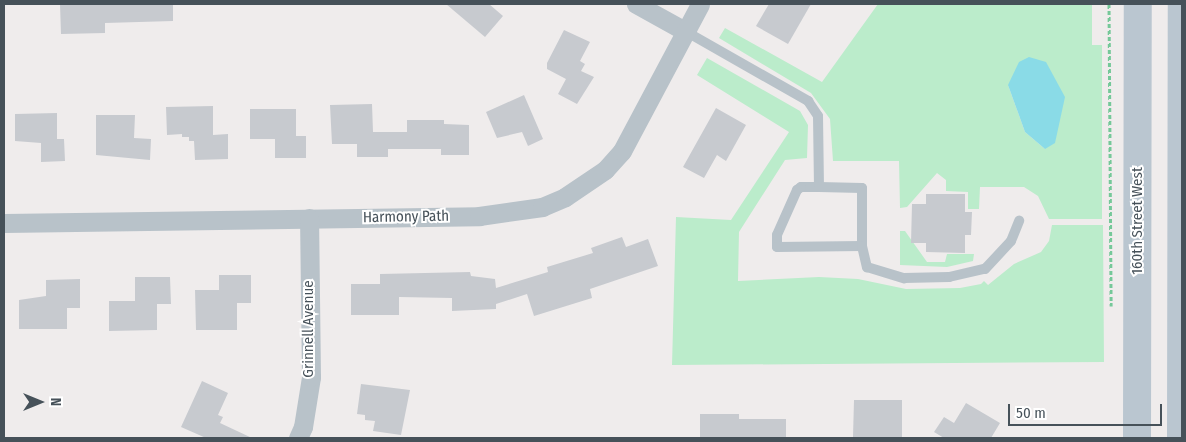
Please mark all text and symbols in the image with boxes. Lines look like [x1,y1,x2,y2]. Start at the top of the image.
street label: 160th Street West [1129,167,1147,275]
street label: Harmony Path [363,207,449,227]
street label: Grinnell Avenue [300,280,318,378]
north arrow [15,377,65,427]
scale bar [1011,394,1165,426]
text: N [47,398,64,406]
text: 50 m [1016,404,1046,422]

